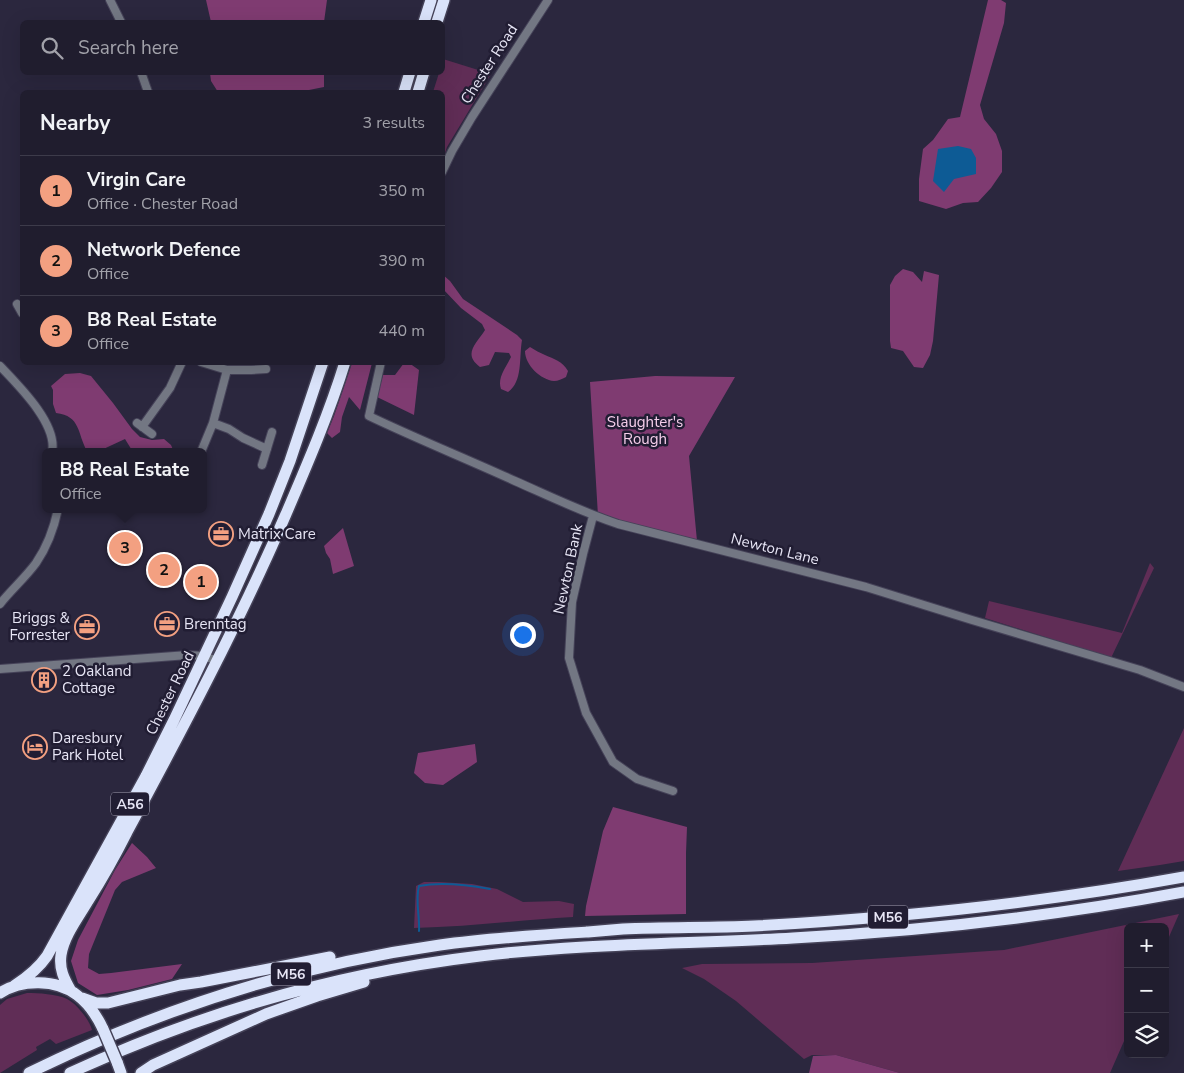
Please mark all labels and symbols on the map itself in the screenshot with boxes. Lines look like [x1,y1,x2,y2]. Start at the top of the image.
street label: Chester Road [456,20,522,108]
park label: Slaughter's Rough [607,412,683,449]
office icon: Matrix Care [208,521,234,547]
street label: Newton Bank [549,522,587,616]
place label: Matrix Care [238,524,316,544]
street label: Newton Lane [729,528,821,570]
pin: 3 [109,529,141,567]
pin: 2 [148,551,180,589]
pin: 1 [185,563,217,601]
place label: Briggs & Forrester [9,608,71,645]
office icon: Brenntag [154,611,180,637]
office icon: Briggs & Forrester [74,614,100,640]
place label: Brenntag [184,614,246,634]
your location [510,622,536,648]
street label: Chester Road [141,648,199,738]
place label: 2 Oakland Cottage [62,661,131,698]
building icon: 2 Oakland Cottage [31,667,57,693]
place label: Daresbury Park Hotel [52,728,124,765]
hotel icon: Daresbury Park Hotel [22,734,48,760]
road number: A56 [111,792,149,816]
road number: M56 [868,906,908,929]
road number: M56 [271,962,311,986]

